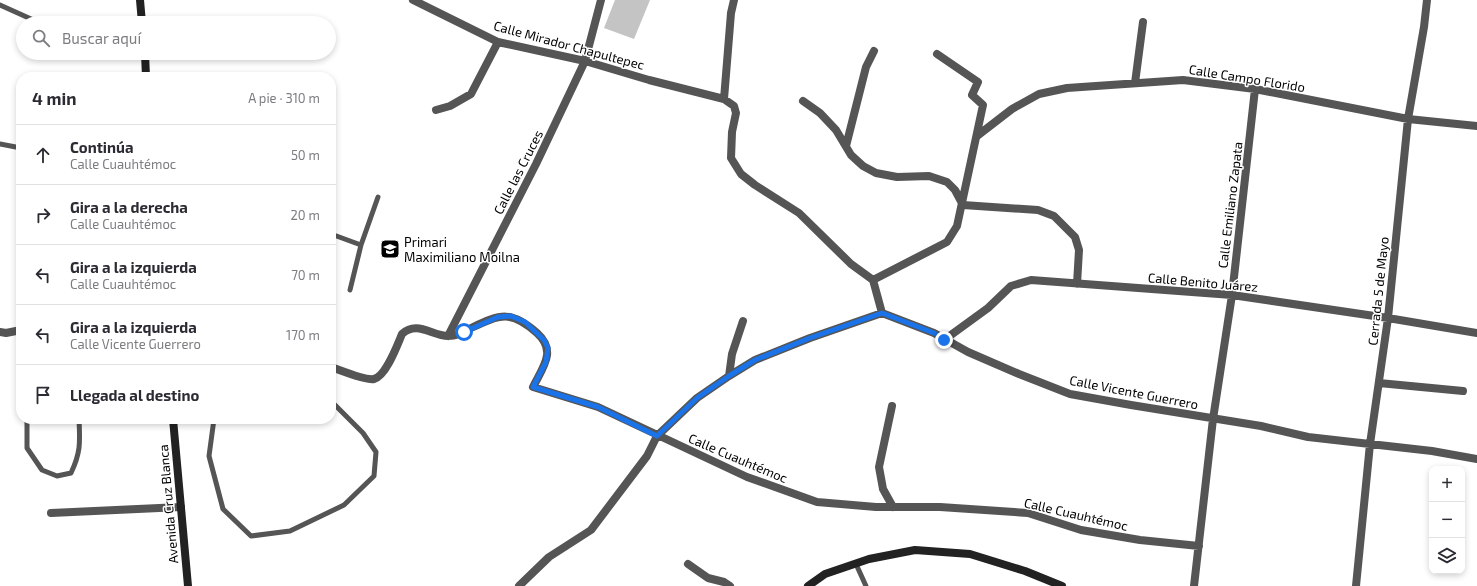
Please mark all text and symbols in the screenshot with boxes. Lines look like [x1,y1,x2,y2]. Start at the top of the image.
search box [16,16,336,60]
street label: Calle Mirador Chapultepec [492,17,646,73]
icon: search [30,27,52,49]
text: Buscar aquí [62,29,141,47]
street label: Calle Campo Florido [1188,61,1306,95]
text: 4 min [32,88,76,108]
text: A pie · 310 m [248,90,320,106]
street label: Calle las Cruces [490,127,546,217]
text: Continúa [70,138,133,156]
street label: Calle Emiliano Zapata [1214,141,1246,269]
icon: ahead [32,144,54,166]
text: 50 m [291,147,320,163]
text: Calle Cuauhtémoc [70,156,176,172]
text: Gira a la derecha [70,198,188,216]
icon: right [32,204,54,226]
text: 20 m [291,207,320,223]
text: Calle Cuauhtémoc [70,216,176,232]
place label: Primari Maximiliano Moilna [404,234,520,265]
street label: Cerrada 5 de Mayo [1364,236,1392,346]
school or university icon: Primari Maximiliano Moilna [379,238,401,260]
text: Gira a la izquierda [70,258,197,276]
icon: left [32,264,54,286]
text: 70 m [291,267,320,283]
street label: Calle Benito Juárez [1147,269,1259,295]
text: Calle Cuauhtémoc [70,276,176,292]
text: Gira a la izquierda [70,318,197,336]
route start [455,323,473,341]
icon: left [32,324,54,346]
text: 170 m [286,327,320,343]
route end [935,331,953,349]
text: Calle Vicente Guerrero [70,336,201,352]
street label: Calle Vicente Guerrero [1068,372,1200,412]
icon: arrive [32,384,54,406]
text: Llegada al destino [70,386,199,404]
street label: Calle Cuauhtémoc [686,430,790,486]
street label: Avenida Cruz Blanca [155,444,181,564]
map controls [1429,466,1465,574]
button: + [1429,466,1465,502]
street label: Calle Cuauhtémoc [1022,494,1130,534]
button: − [1429,502,1465,538]
button: layers [1429,538,1465,574]

